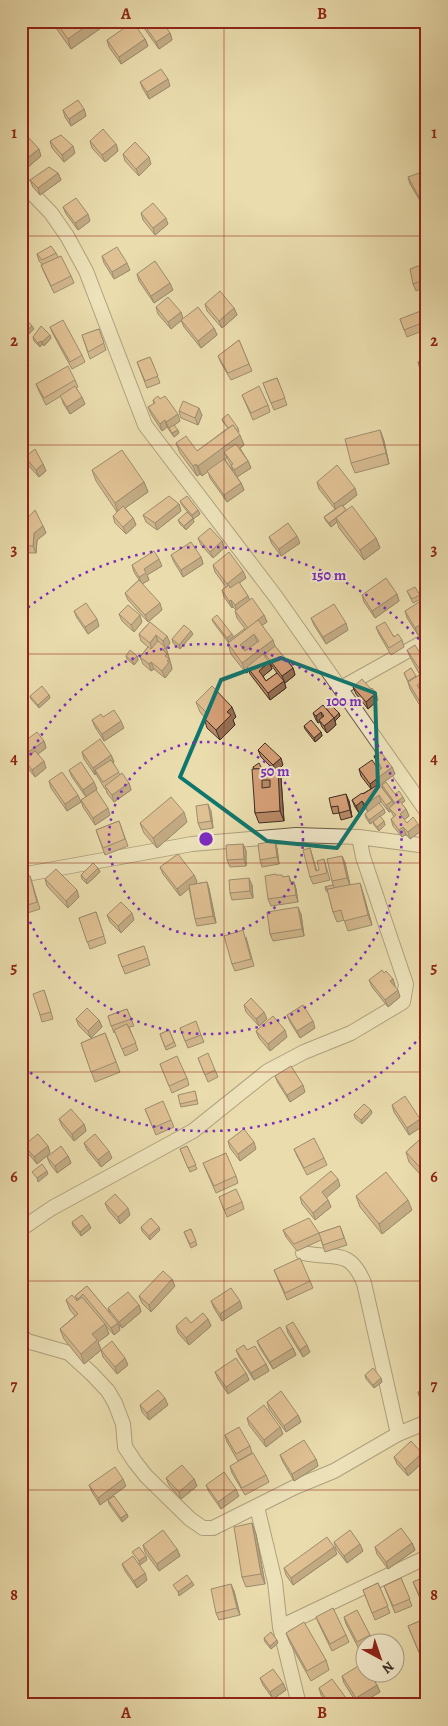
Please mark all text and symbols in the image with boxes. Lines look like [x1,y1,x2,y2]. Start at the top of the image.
text: A [120,3,132,25]
text: B [317,3,327,25]
text: 1 [11,122,17,144]
text: 1 [431,122,437,144]
text: 2 [10,330,18,352]
text: 2 [430,330,438,352]
text: 3 [11,539,18,561]
text: 3 [431,539,438,561]
text: 150 m [312,565,347,585]
text: 100 m [326,691,362,711]
text: 4 [10,748,18,770]
text: 4 [430,748,438,770]
text: 50 m [260,761,290,781]
centre of rings [197,830,215,848]
text: 5 [11,957,18,979]
text: 5 [431,957,438,979]
text: 6 [10,1166,18,1188]
text: 6 [430,1166,438,1188]
text: 7 [11,1375,18,1397]
text: 7 [431,1375,438,1397]
text: 8 [10,1584,18,1606]
text: 8 [430,1584,438,1606]
north arrow [356,1634,406,1684]
text: N [378,1657,398,1678]
text: A [120,1702,132,1724]
text: B [317,1702,327,1724]

